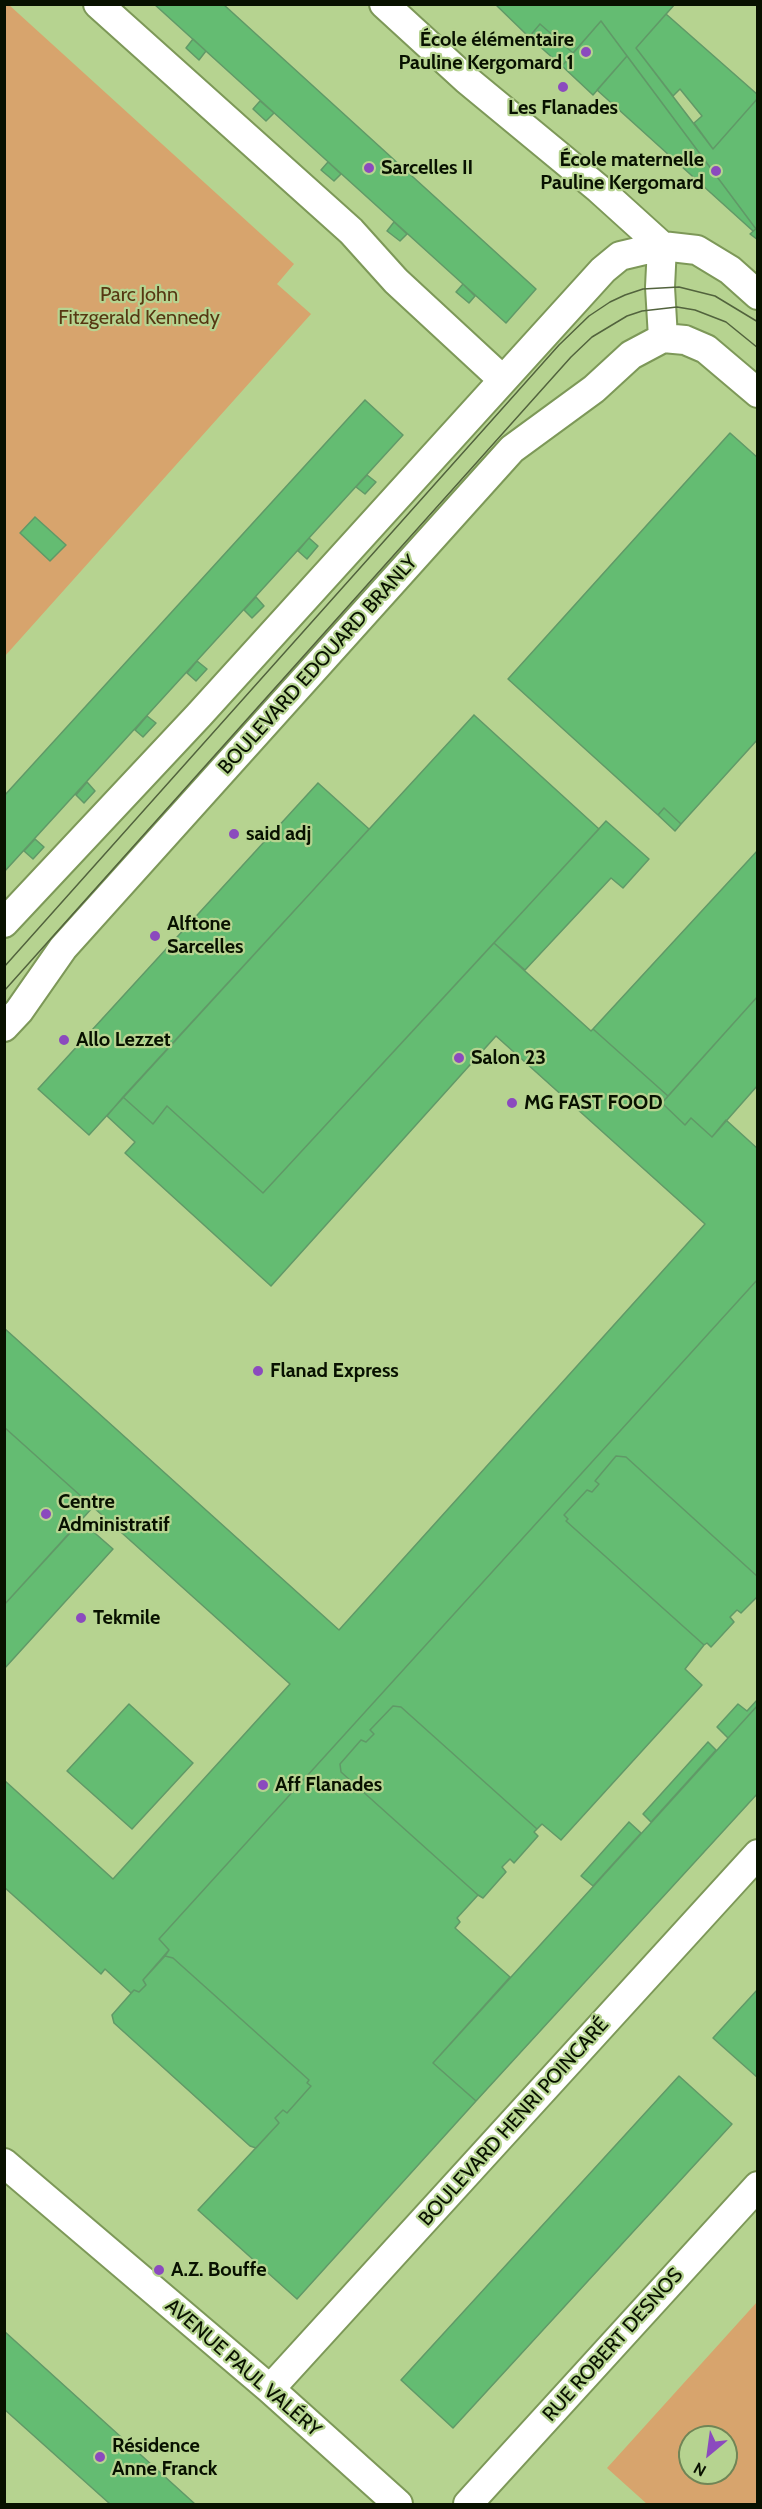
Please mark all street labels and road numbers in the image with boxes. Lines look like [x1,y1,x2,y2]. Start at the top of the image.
street label: BOULEVARD EDOUARD BRANLY [213,551,423,779]
street label: BOULEVARD HENRI POINCARÉ [414,2013,614,2231]
street label: RUE ROBERT DESNOS [538,2263,688,2427]
street label: AVENUE PAUL VALÉRY [160,2294,326,2442]

